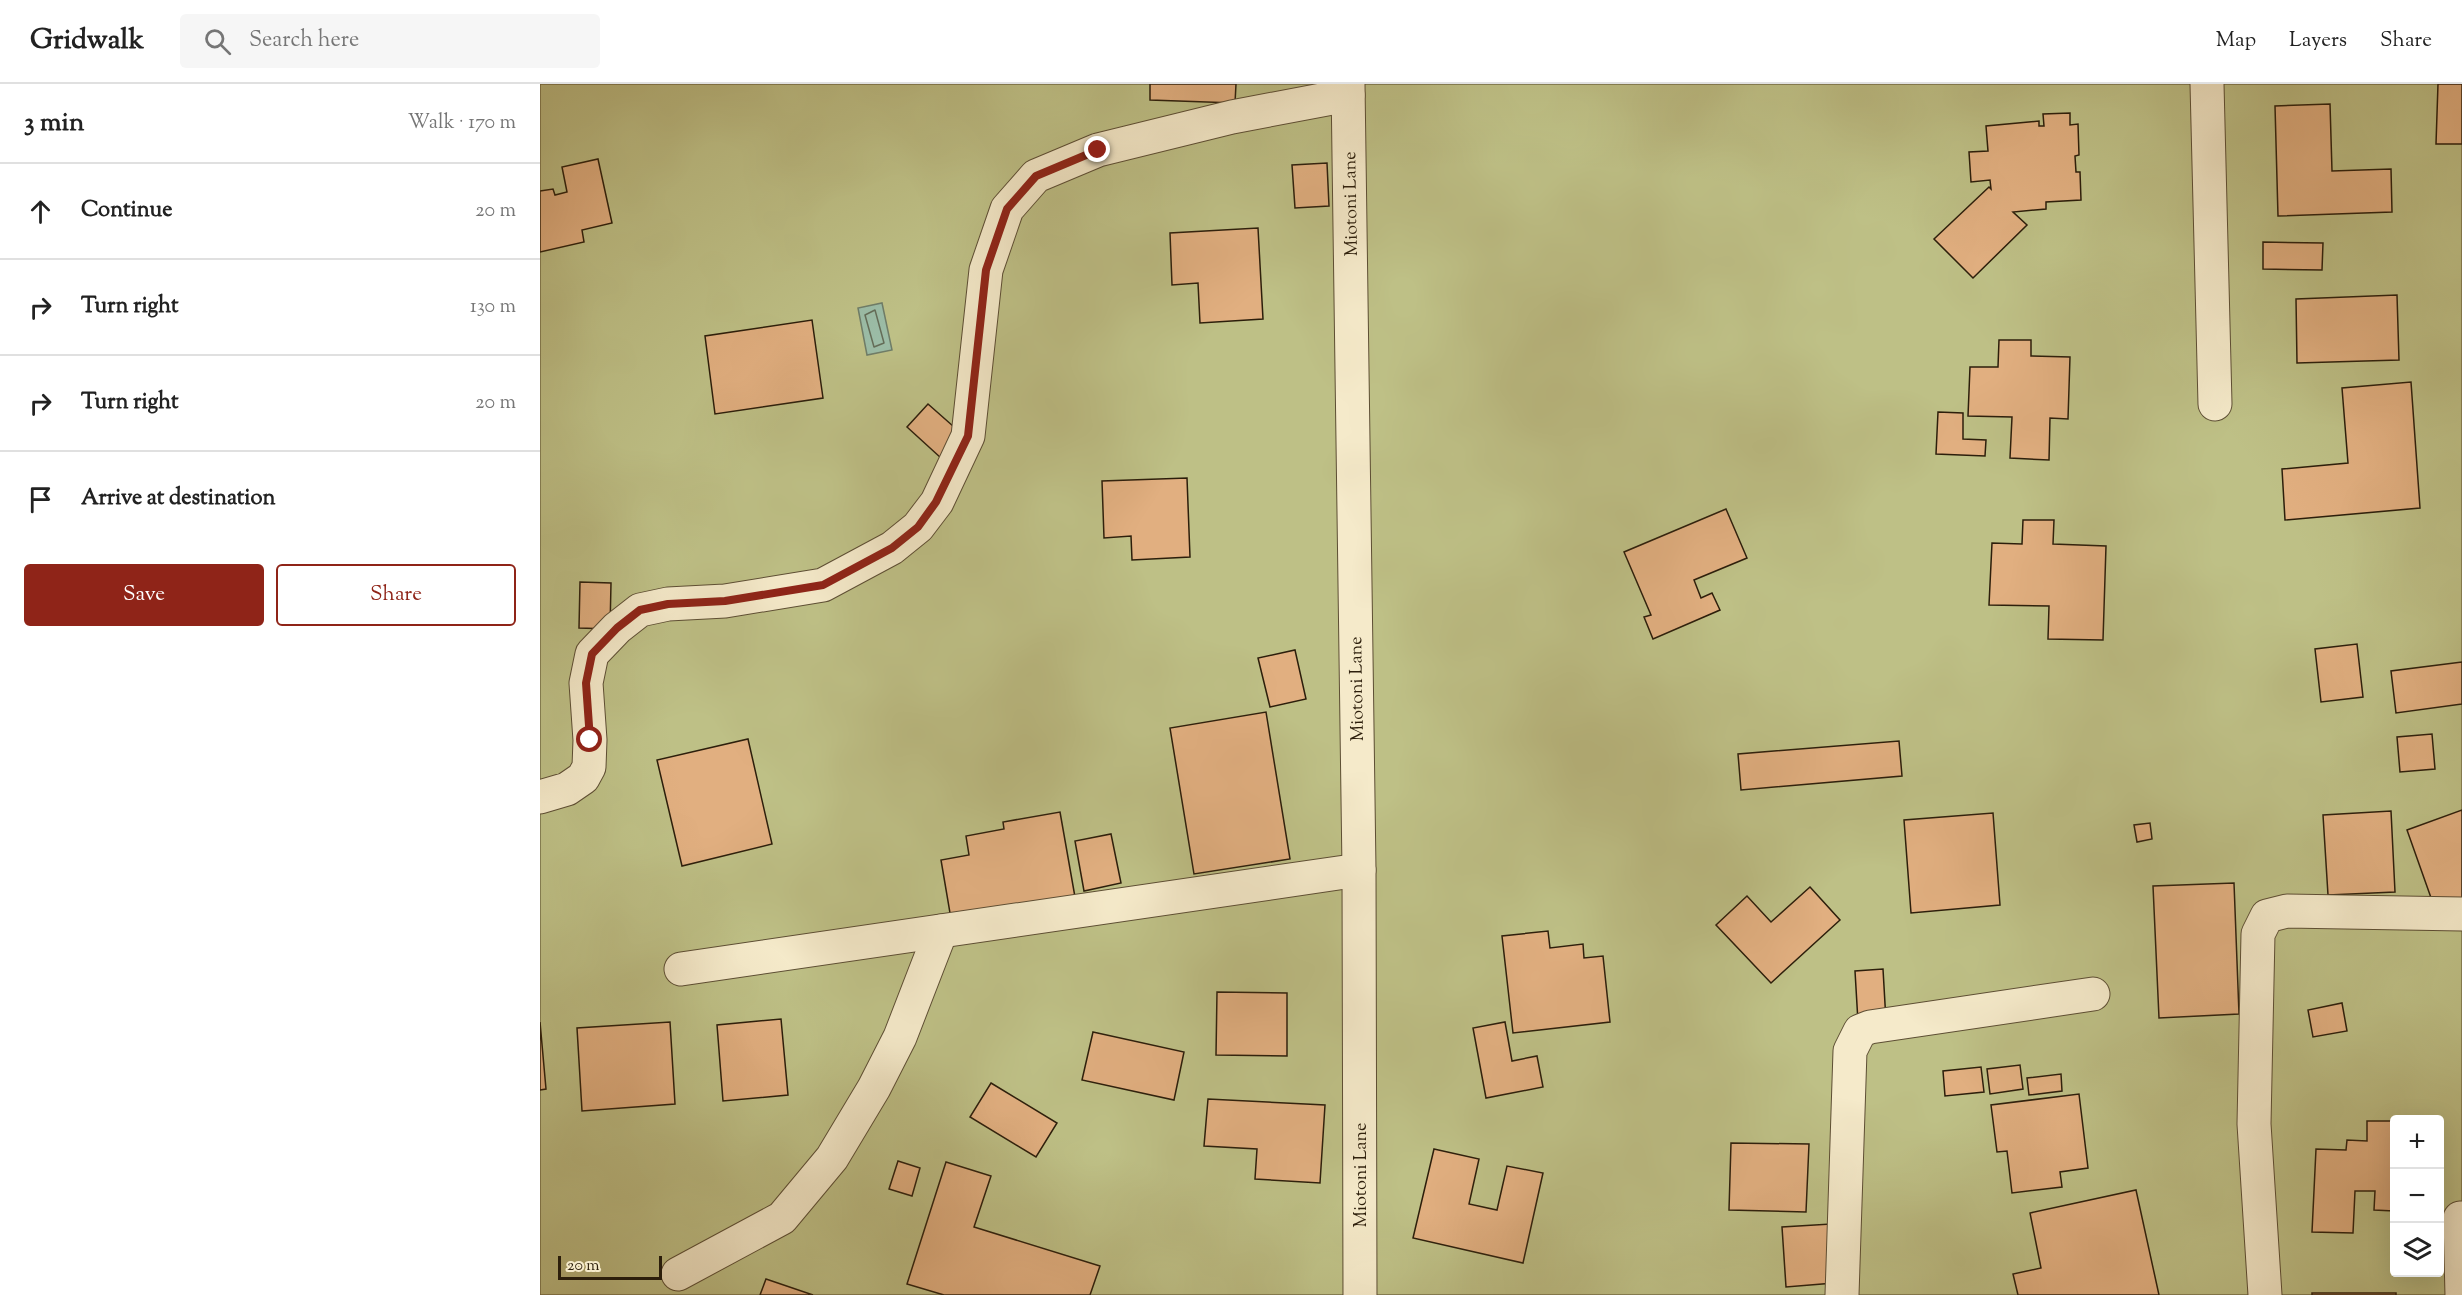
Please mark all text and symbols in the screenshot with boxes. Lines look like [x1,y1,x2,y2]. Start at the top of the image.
search box [180,14,600,68]
text: Gridwalk [30,21,144,61]
icon: search [201,25,234,58]
text: Search here [249,25,359,57]
text: Map [2216,26,2256,56]
text: Layers [2289,26,2347,56]
text: Share [2380,26,2432,56]
text: 3 min [24,105,84,142]
text: Walk · 170 m [408,109,516,138]
route end [1084,136,1110,162]
street label: Miotoni Lane [1338,151,1366,257]
icon: ahead [24,195,57,228]
text: Continue [81,195,172,227]
text: 20 m [475,197,516,226]
icon: right [24,291,57,324]
text: Turn right [81,291,178,323]
text: 130 m [470,293,516,322]
icon: right [24,387,57,420]
text: Turn right [81,387,178,419]
text: 20 m [475,389,516,418]
icon: arrive [24,483,57,516]
text: Arrive at destination [81,483,276,515]
button: Save [24,564,264,626]
button: Share [276,564,516,626]
street label: Miotoni Lane [1344,636,1372,742]
route start [576,726,602,752]
map controls [2390,1115,2444,1277]
button: + [2390,1115,2444,1169]
street label: Miotoni Lane [1349,1123,1375,1227]
button: − [2390,1169,2444,1223]
button: layers [2390,1223,2444,1277]
scale bar [558,1253,662,1280]
text: 20 m [567,1255,600,1278]

